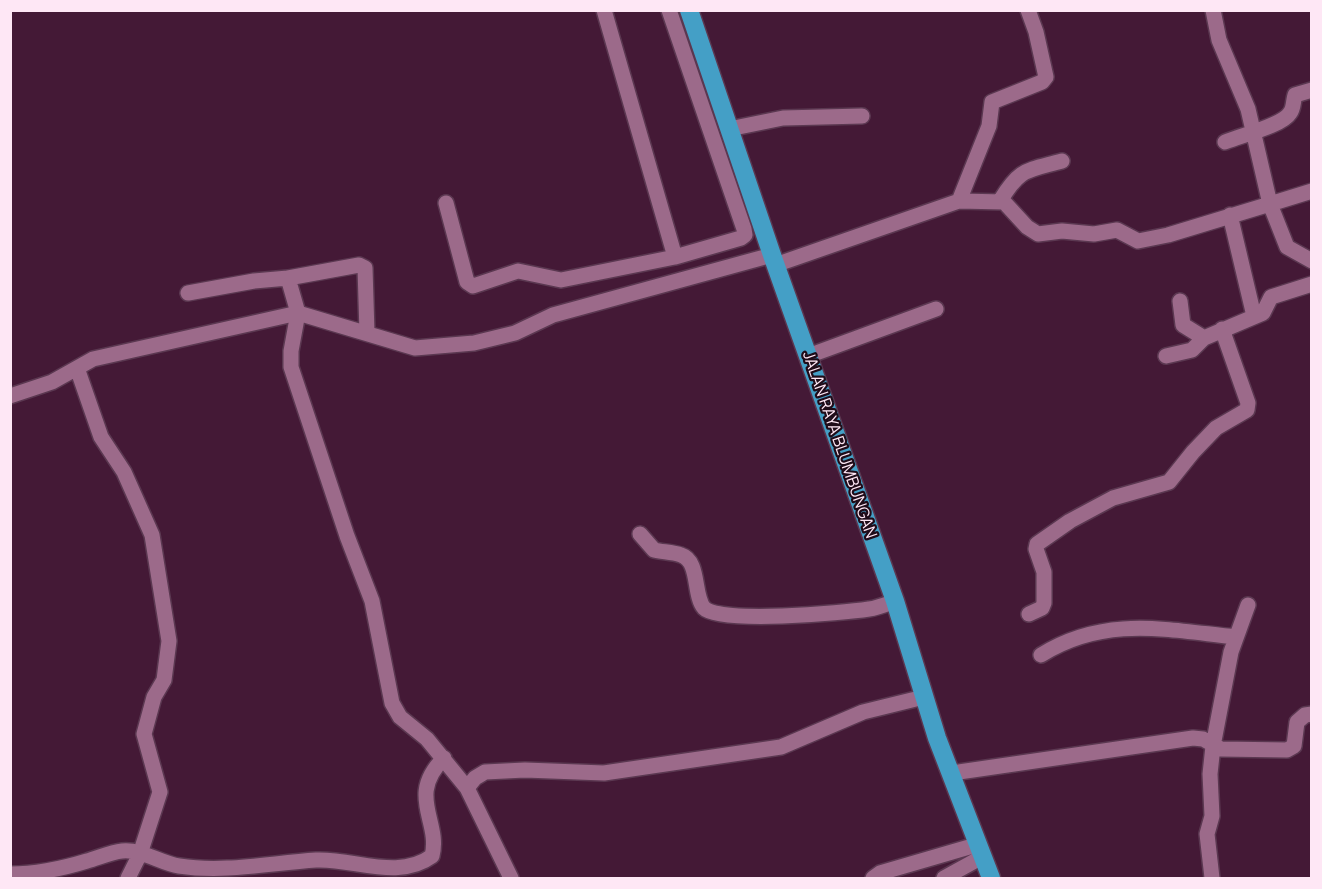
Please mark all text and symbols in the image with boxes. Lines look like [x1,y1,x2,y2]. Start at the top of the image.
street label: JALAN RAYA BLUMBUNGAN [798,349,880,541]

